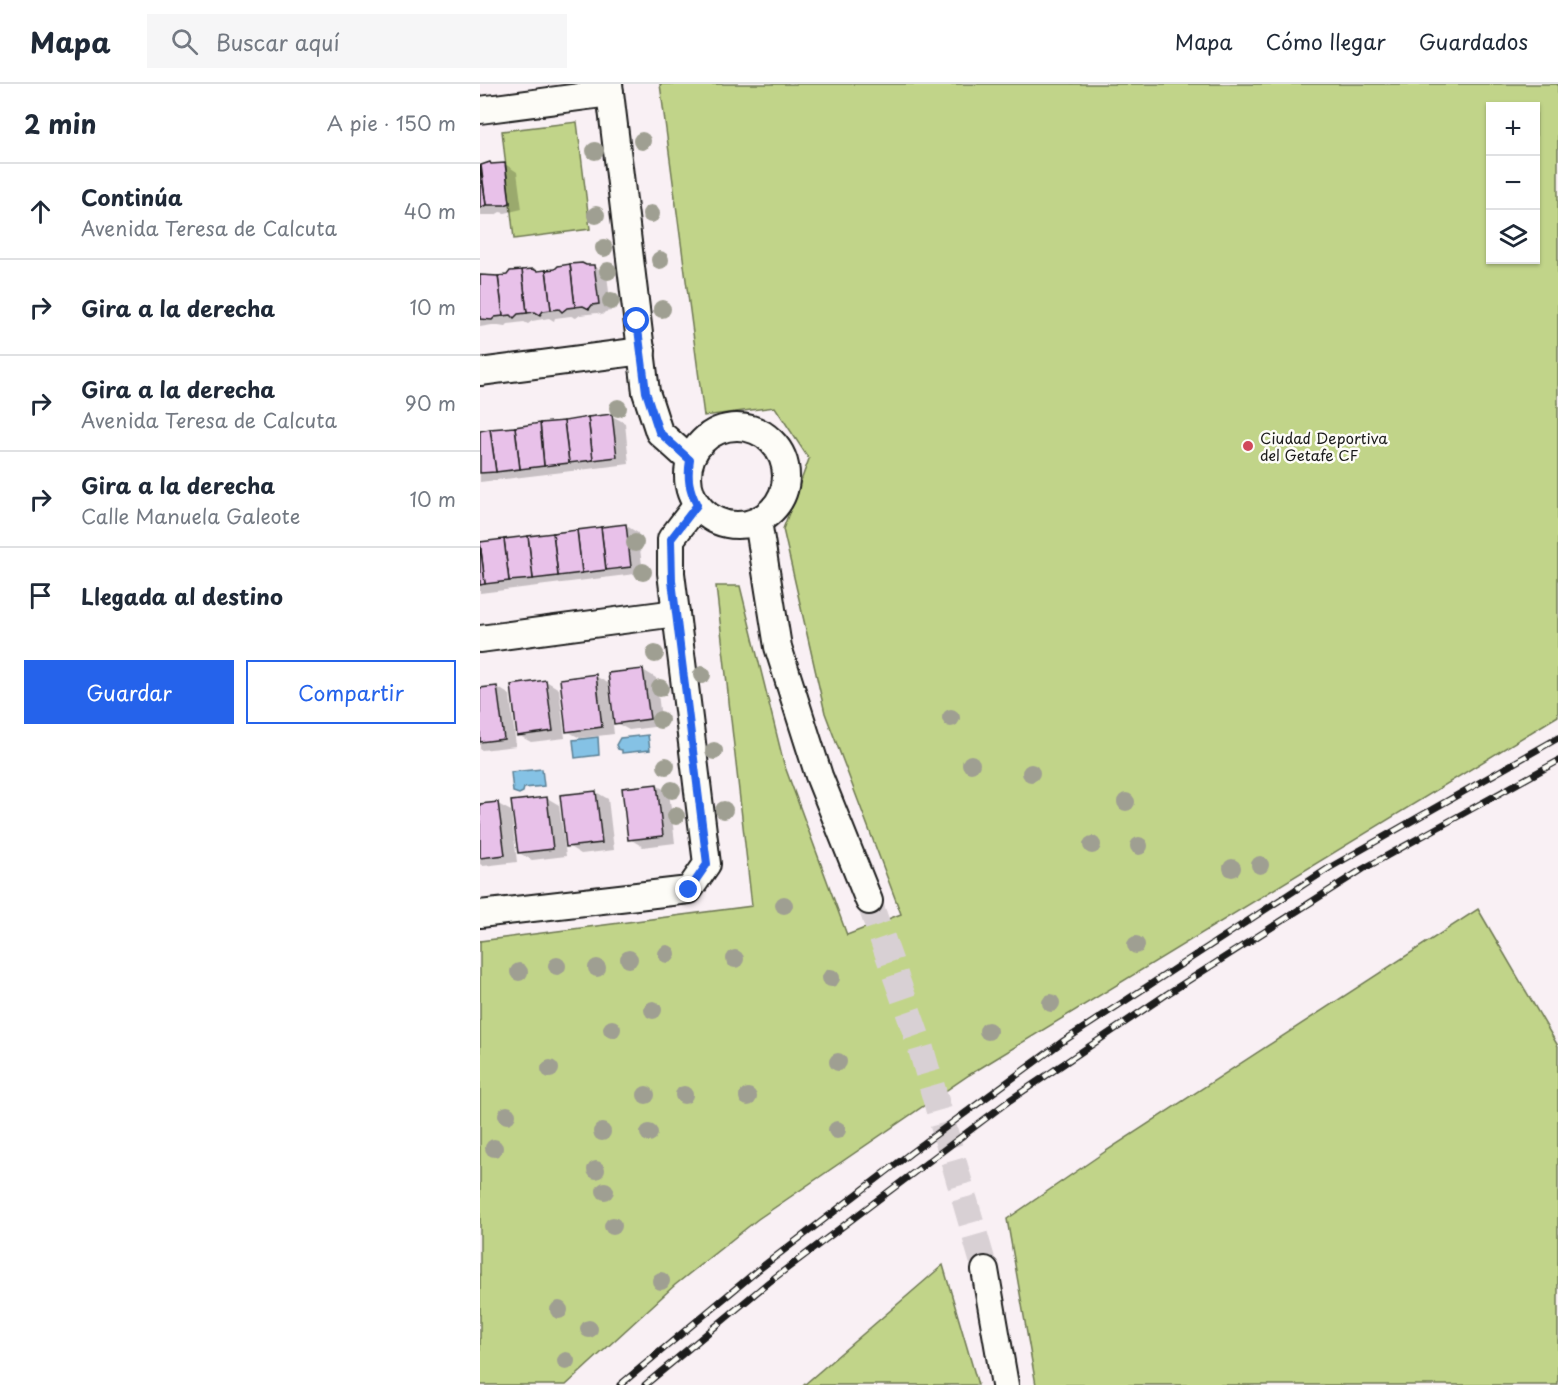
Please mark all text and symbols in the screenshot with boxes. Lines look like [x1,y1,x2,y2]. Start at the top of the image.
search box [147,14,567,68]
text: Mapa [30,20,111,63]
icon: search [168,25,201,58]
text: Buscar aquí [216,25,340,58]
text: Mapa [1175,25,1233,57]
text: Cómo llegar [1266,25,1386,57]
text: Guardados [1419,25,1528,57]
map controls [1486,102,1540,264]
button: + [1486,102,1540,156]
text: 2 min [24,104,97,143]
text: A pie · 150 m [327,108,456,138]
button: − [1486,156,1540,210]
text: Continúa [81,180,183,213]
icon: ahead [24,195,57,228]
text: 40 m [404,196,456,226]
button: layers [1486,210,1540,264]
text: Avenida Teresa de Calcuta [81,213,337,243]
icon: right [24,291,57,324]
text: Gira a la derecha [81,291,275,324]
text: 10 m [409,292,456,322]
route start [623,307,649,333]
text: Gira a la derecha [81,372,275,405]
icon: right [24,387,57,420]
text: 90 m [405,388,456,418]
text: Avenida Teresa de Calcuta [81,405,337,435]
place label: Ciudad Deportiva del Getafe CF [1260,426,1388,466]
marker: Ciudad Deportiva del Getafe CF [1241,439,1255,453]
text: Gira a la derecha [81,468,275,501]
icon: right [24,483,57,516]
text: 10 m [409,484,456,514]
text: Calle Manuela Galeote [81,501,300,531]
icon: arrive [24,579,57,612]
text: Llegada al destino [81,579,283,612]
button: Guardar [24,660,234,724]
button: Compartir [246,660,456,724]
route end [675,876,701,902]

